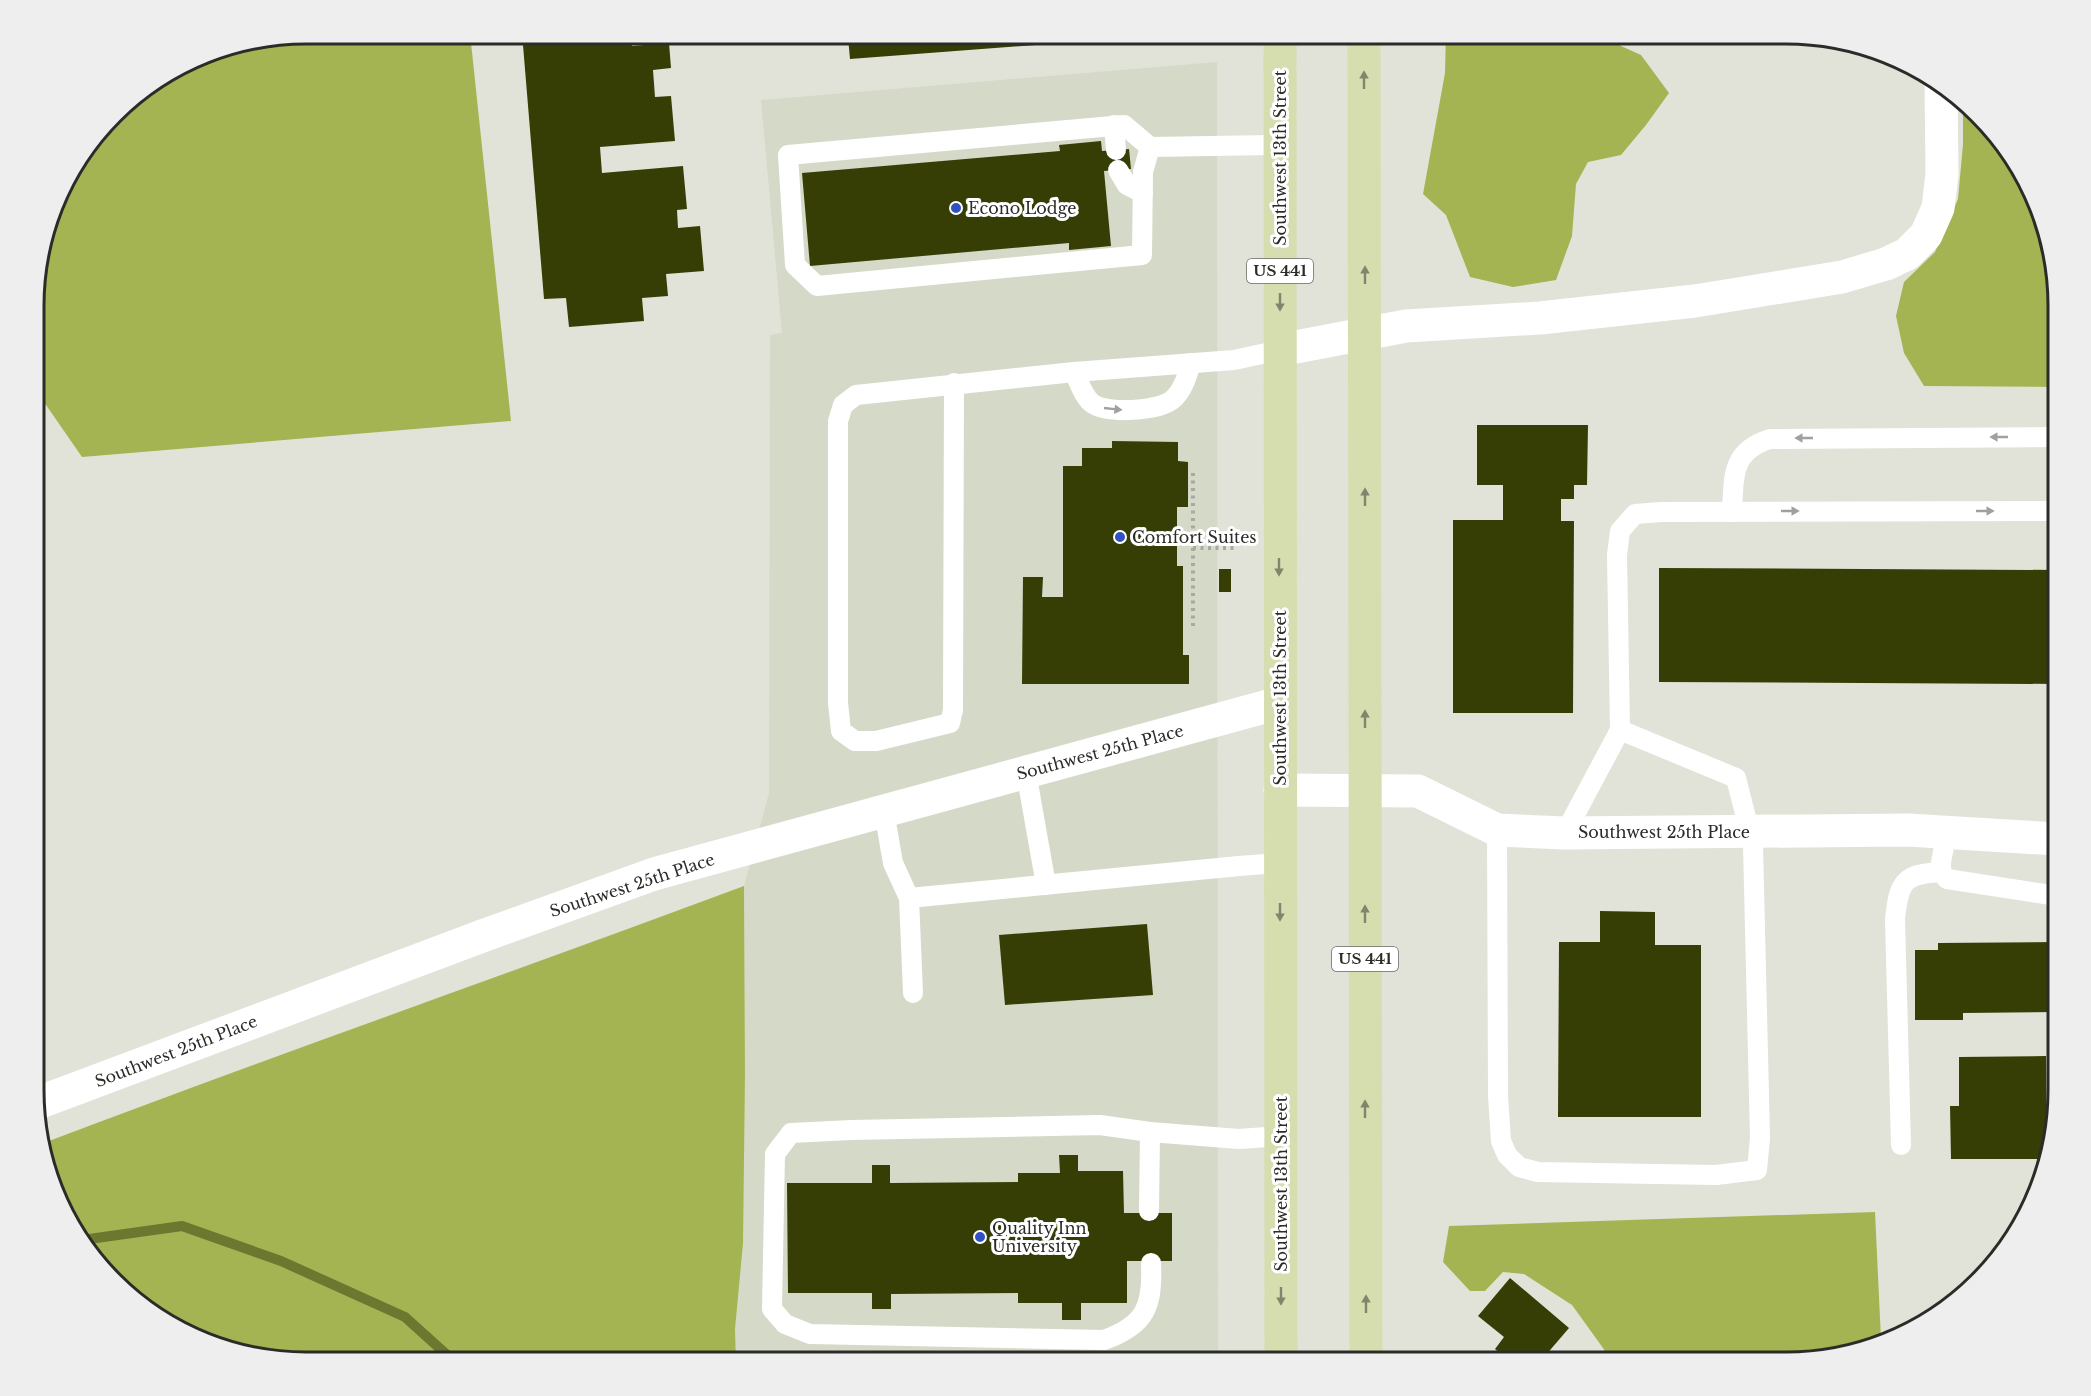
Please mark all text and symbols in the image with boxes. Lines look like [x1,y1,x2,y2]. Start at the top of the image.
street label: Southwest 13th Street [1270,70,1290,246]
one-way arrow [1359,70,1369,89]
place label: Econo Lodge [968,198,1076,218]
marker: Econo Lodge [949,201,963,215]
road number: US 441 [1247,259,1313,283]
one-way arrow [1360,265,1370,284]
one-way arrow [1275,292,1285,311]
one-way arrow [1104,404,1123,414]
one-way arrow [1989,432,2008,442]
one-way arrow [1794,433,1813,443]
one-way arrow [1360,487,1370,506]
one-way arrow [1781,506,1800,516]
one-way arrow [1976,506,1995,516]
place label: Comfort Suites [1132,527,1257,547]
marker: Comfort Suites [1113,530,1127,544]
one-way arrow [1274,558,1284,577]
street label: Southwest 13th Street [1270,610,1290,786]
one-way arrow [1360,710,1370,729]
street label: Southwest 25th Place [1014,720,1186,784]
street label: Southwest 25th Place [1578,822,1750,842]
street label: Southwest 25th Place [547,849,717,921]
one-way arrow [1275,902,1285,921]
one-way arrow [1360,905,1370,924]
road number: US 441 [1332,947,1398,971]
street label: Southwest 25th Place [92,1011,260,1091]
street label: Southwest 13th Street [1271,1096,1291,1272]
one-way arrow [1360,1100,1370,1119]
place label: Quality Inn University [992,1218,1086,1256]
marker: Quality Inn University [973,1230,987,1244]
one-way arrow [1276,1286,1286,1305]
one-way arrow [1361,1295,1371,1314]

